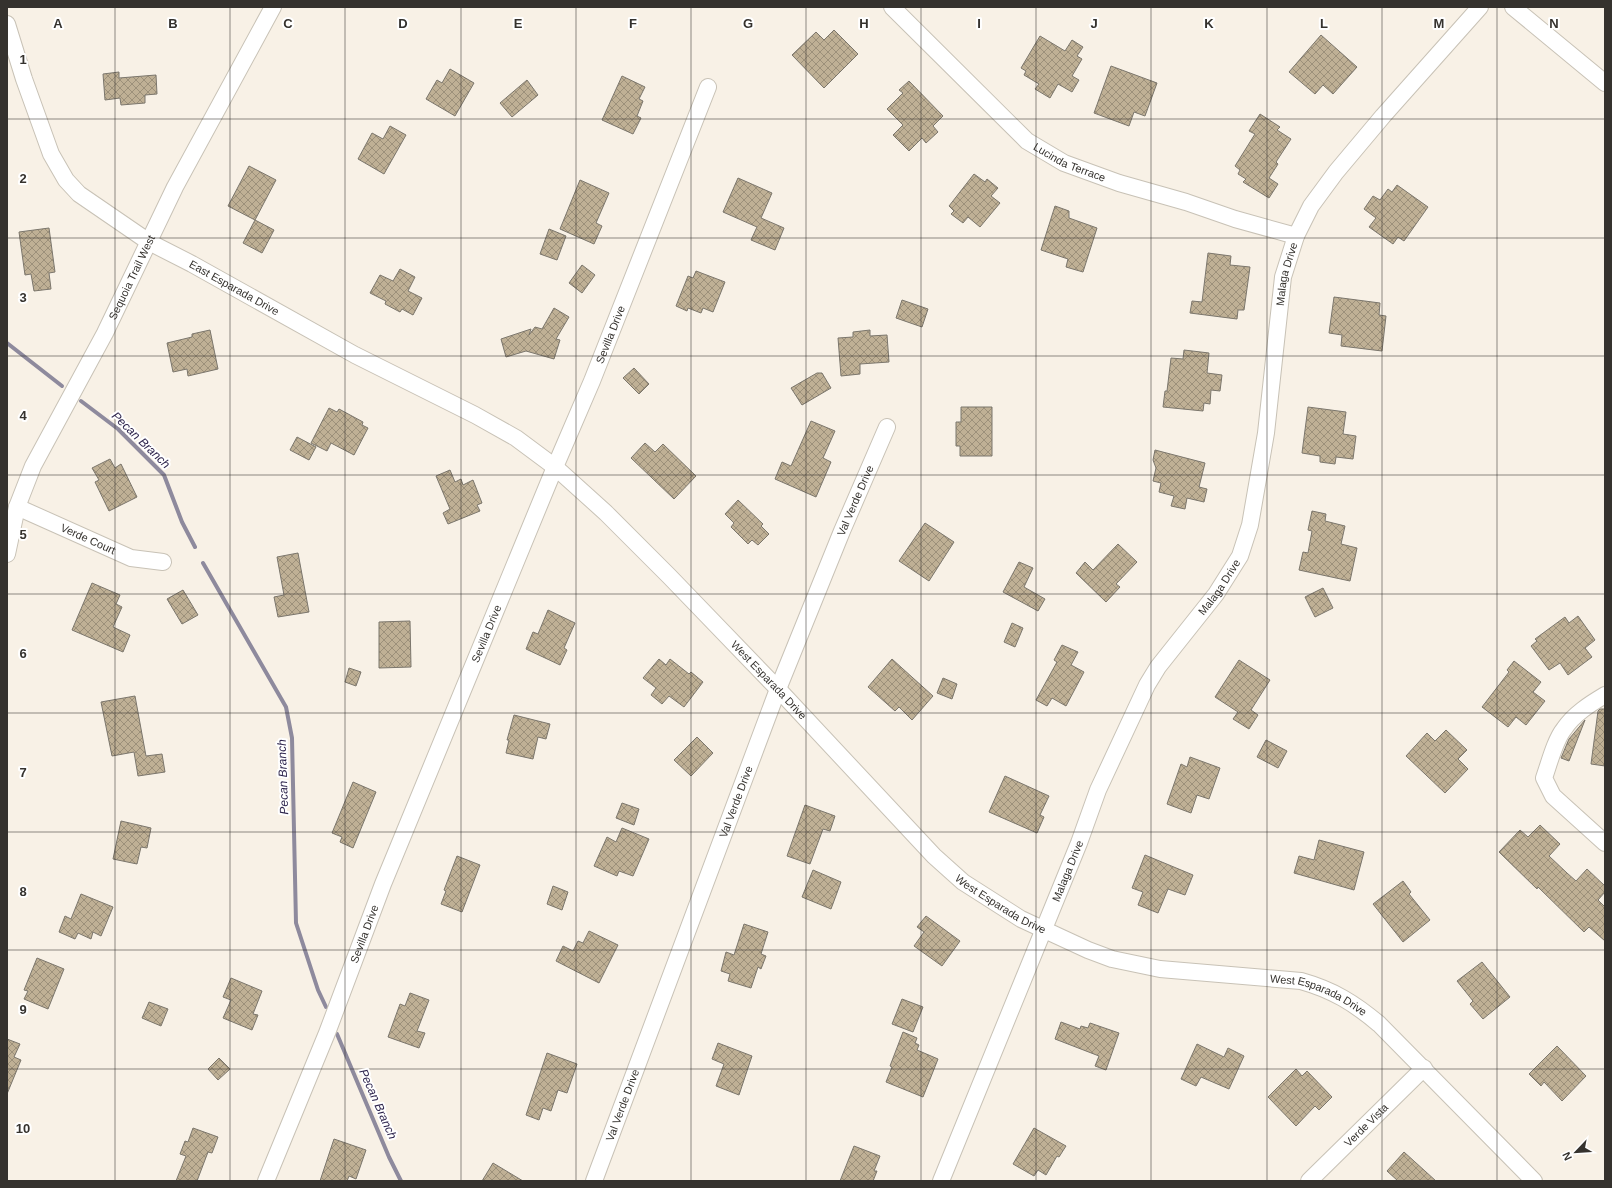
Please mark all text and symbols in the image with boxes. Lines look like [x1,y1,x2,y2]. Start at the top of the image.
text: A [53,16,63,31]
text: B [168,16,178,31]
text: C [283,16,293,31]
text: D [398,16,408,31]
text: E [514,16,523,31]
text: F [629,16,637,31]
text: G [743,16,753,31]
text: H [859,16,869,31]
text: I [977,16,981,31]
text: J [1090,16,1098,31]
text: K [1204,16,1214,31]
text: L [1320,16,1328,31]
text: M [1434,16,1444,31]
text: N [1549,16,1559,31]
text: 1 [19,52,27,67]
street label: Lucinda Terrace [1031,140,1107,184]
text: 2 [19,171,27,186]
street label: Sequoia Trail West [106,233,157,322]
street label: Malaga Drive [1274,241,1300,306]
street label: East Esparada Drive [187,258,281,317]
text: 3 [19,290,27,305]
street label: Sevilla Drive [594,304,627,365]
text: 4 [19,408,27,423]
water label: Pecan Branch [109,409,173,471]
street label: Val Verde Drive [835,463,876,538]
street label: Verde Court [59,521,117,556]
text: 5 [19,527,27,542]
street label: Malaga Drive [1196,557,1242,617]
street label: Sevilla Drive [469,603,503,664]
street label: West Esparada Drive [729,638,809,722]
text: 6 [19,646,27,661]
water label: Pecan Branch [275,739,291,815]
street label: Val Verde Drive [717,764,755,839]
text: 7 [19,765,27,780]
street label: Malaga Drive [1050,839,1085,903]
street label: West Esparada Drive [953,872,1048,936]
text: 8 [19,884,27,899]
street label: Sevilla Drive [348,903,381,965]
street label: West Esparada Drive [1270,972,1369,1018]
text: 9 [19,1002,27,1017]
water label: Pecan Branch [356,1067,400,1142]
street label: Val Verde Drive [603,1068,641,1143]
street label: Verde Vista [1342,1100,1391,1149]
text: 10 [16,1121,30,1136]
north arrow [1556,1132,1596,1172]
text: N [1560,1150,1574,1162]

